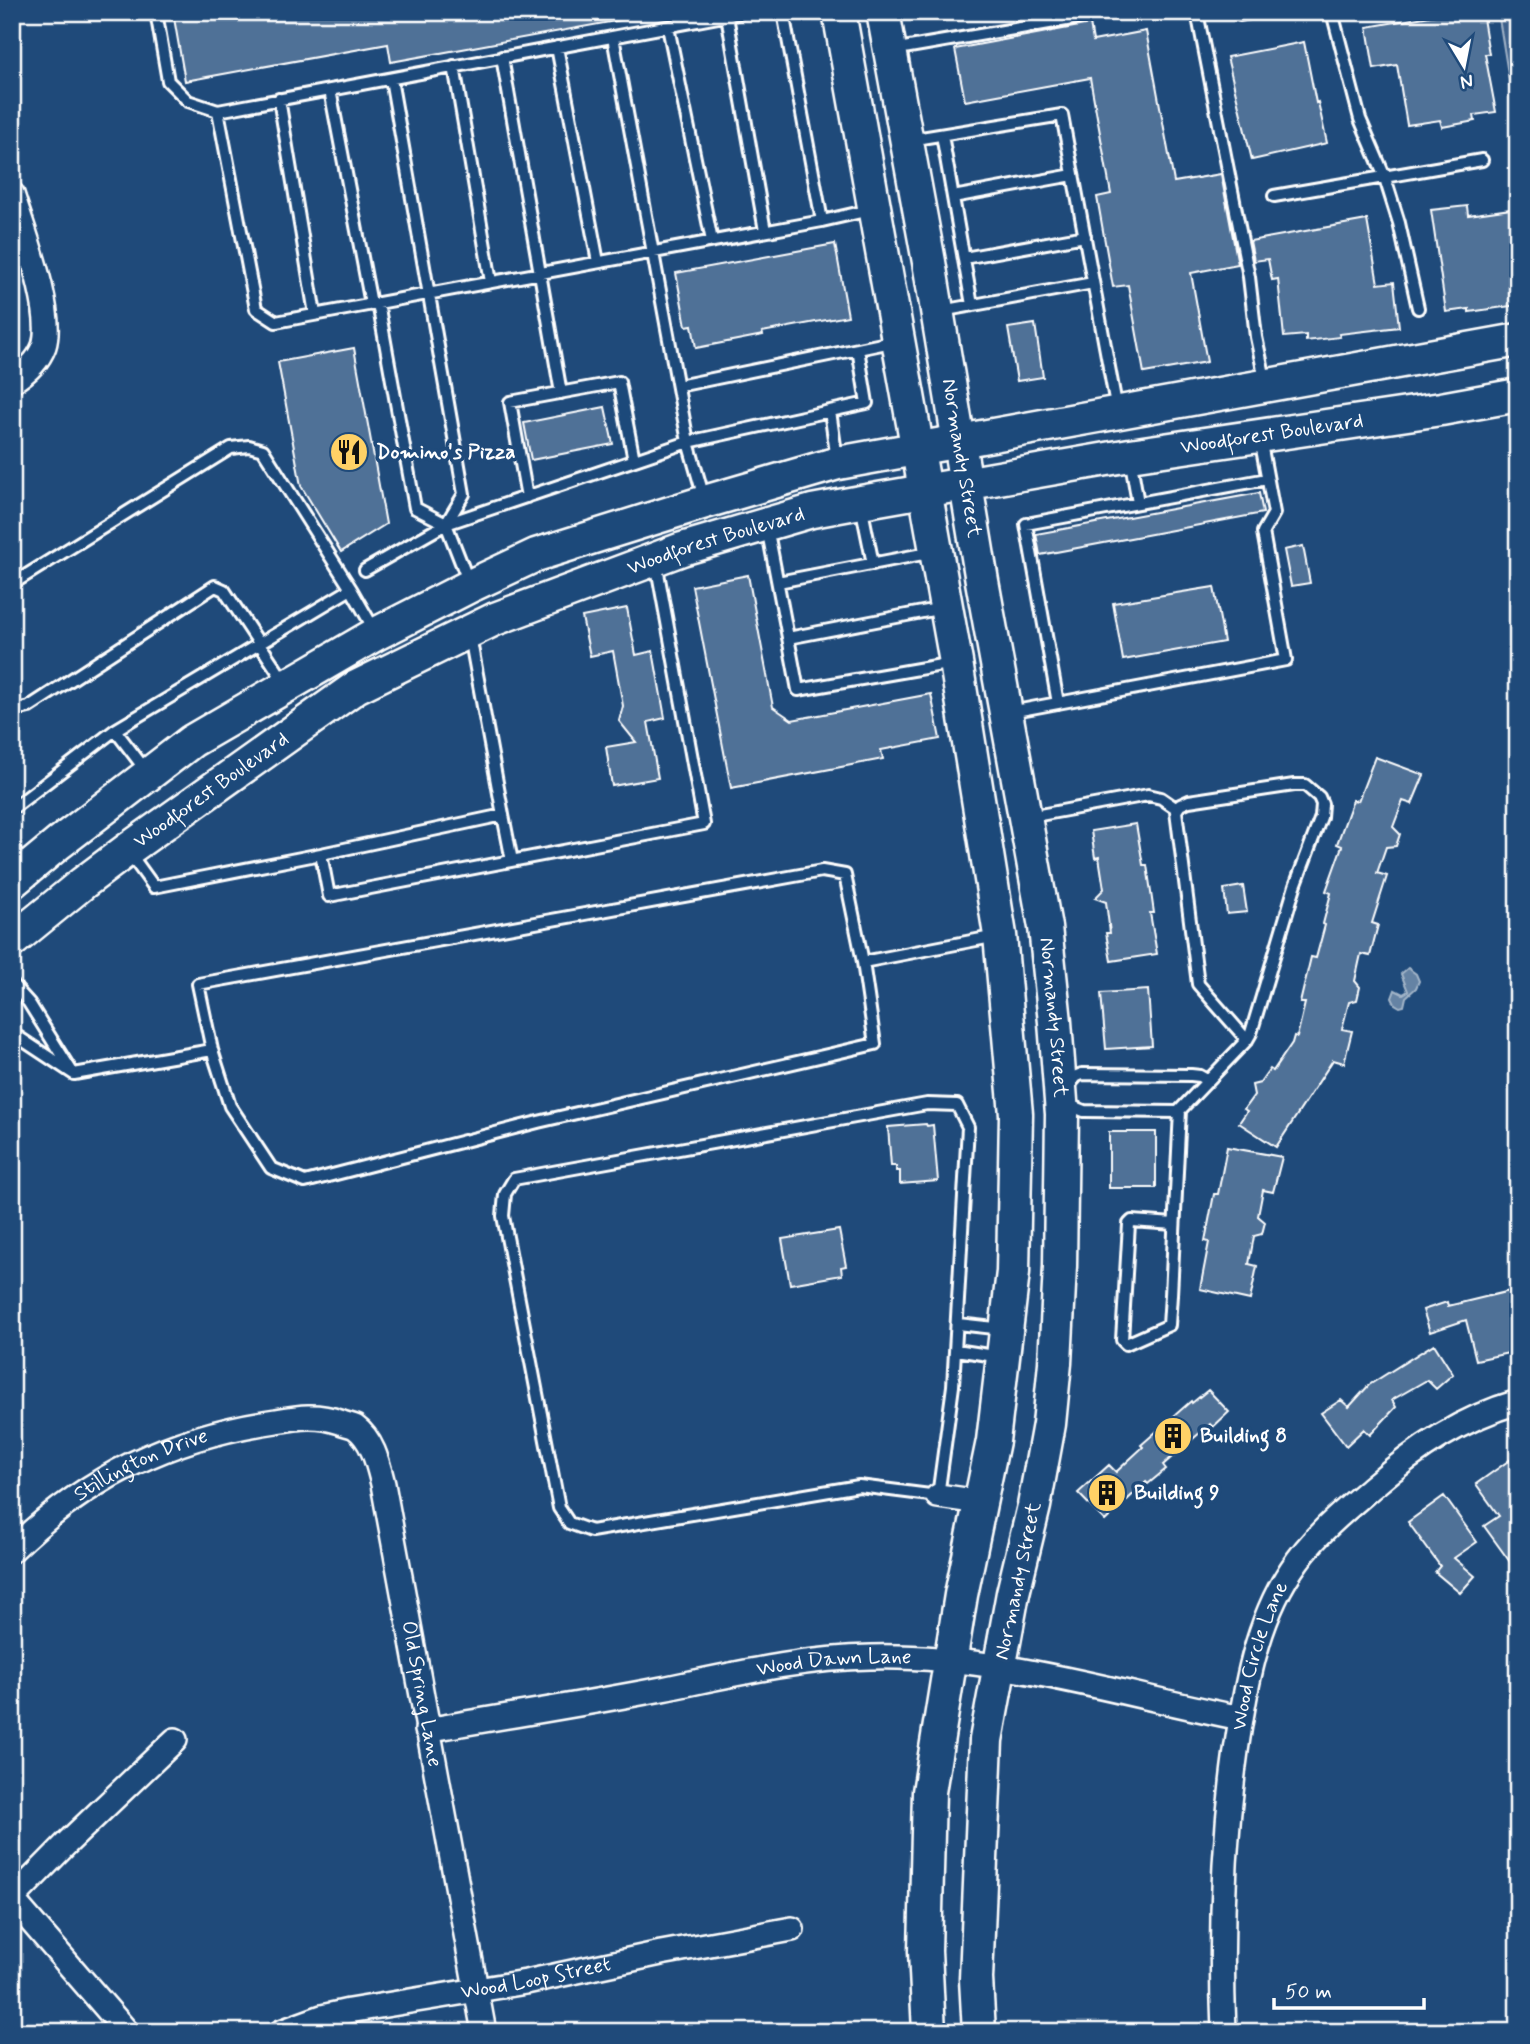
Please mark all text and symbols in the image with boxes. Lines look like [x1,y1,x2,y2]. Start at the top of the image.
north arrow [1428,32,1498,102]
text: N [1458,68,1475,95]
street label: Normandy Street [935,377,989,540]
street label: Woodforest Boulevard [1179,407,1365,461]
restaurant icon: Domino's Pizza [328,431,370,473]
place label: Domino's Pizza [376,438,516,466]
street label: Woodforest Boulevard [623,500,808,582]
street label: Woodforest Boulevard [128,725,294,855]
street label: Normandy Street [1032,936,1075,1099]
building icon: Building 8 [1152,1415,1194,1457]
street label: Stillington Drive [68,1422,211,1509]
place label: Building 8 [1200,1422,1287,1452]
building icon: Building 9 [1086,1472,1128,1514]
place label: Building 9 [1134,1479,1220,1509]
street label: Normandy Street [988,1499,1049,1662]
street label: Wood Circle Lane [1225,1576,1295,1733]
street label: Old Spring Lane [394,1618,449,1769]
street label: Wood Dawn Lane [754,1643,912,1684]
street label: Wood Loop Street [459,1950,614,2006]
scale bar [1274,1967,1425,2011]
text: 50 m [1285,1978,1332,2006]

